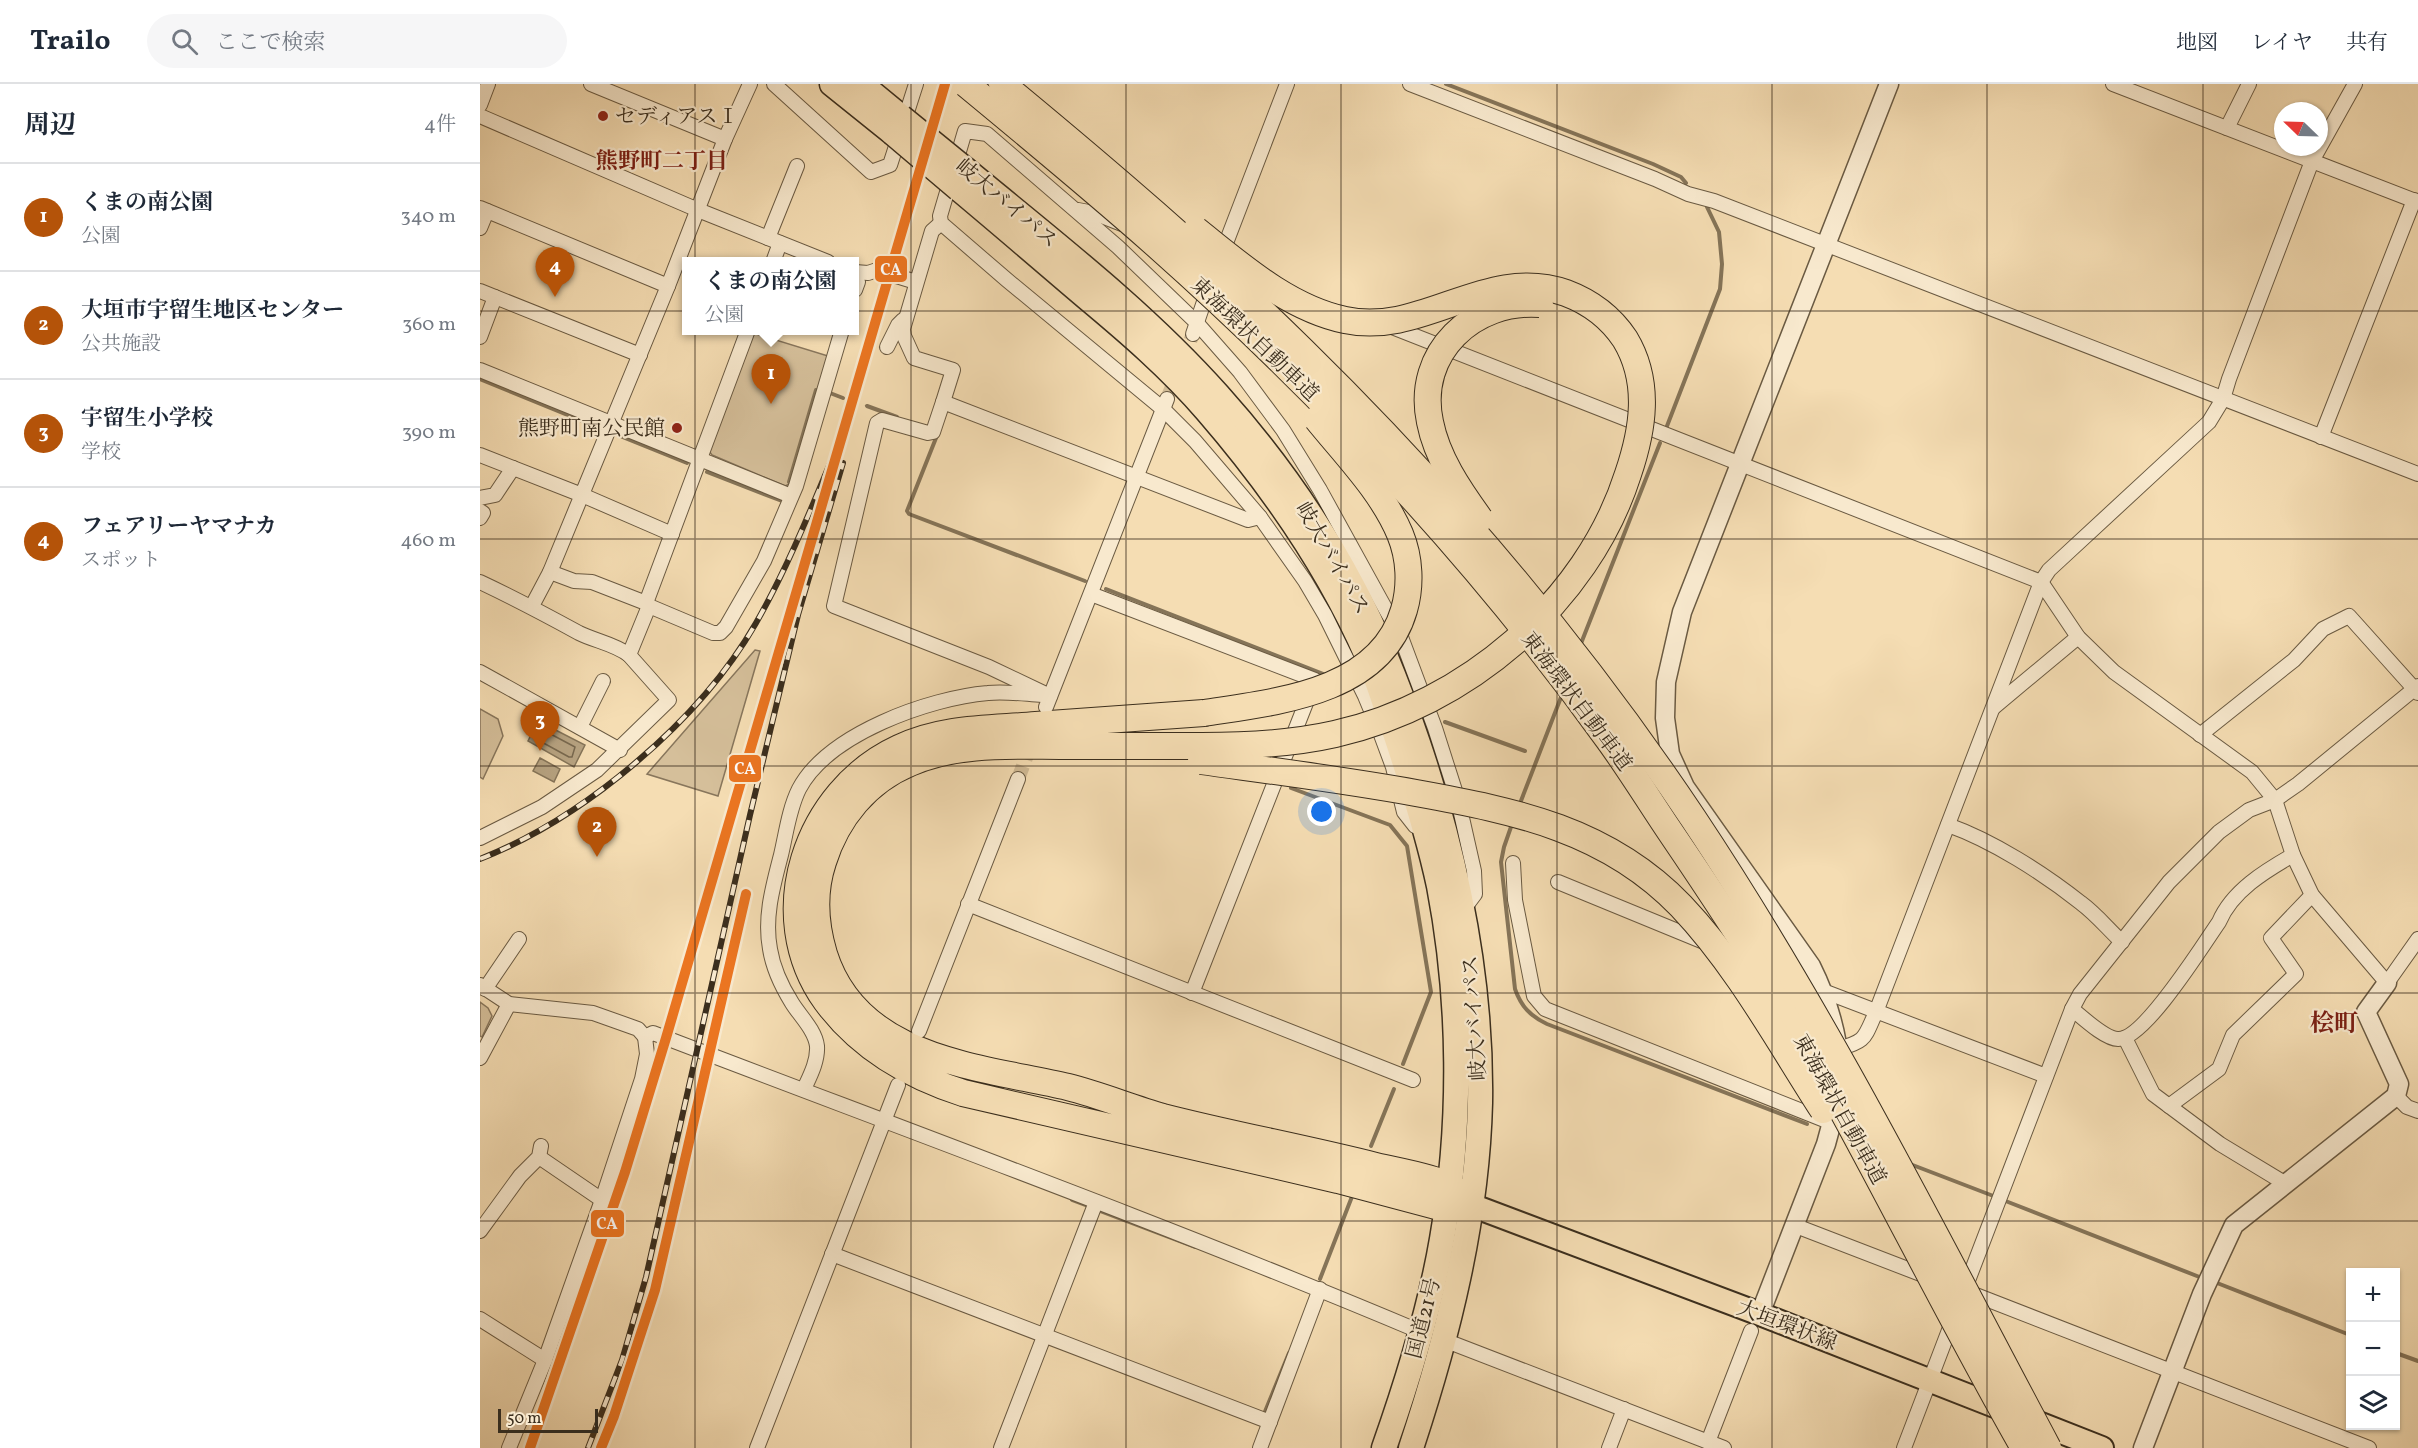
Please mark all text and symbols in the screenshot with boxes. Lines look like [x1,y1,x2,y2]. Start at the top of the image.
search box [147,14,567,68]
text: Trailo [30,22,111,61]
icon: search [168,25,201,58]
text: ここで検索 [216,28,326,59]
text: 地図 [2176,29,2218,58]
text: レイヤ [2251,29,2313,58]
text: 共有 [2346,29,2388,58]
north arrow [2274,102,2328,156]
place label: セディアスⅠ [615,103,738,132]
text: 周辺 [24,108,76,144]
marker: セディアスⅠ [596,109,610,123]
text: 4件 [424,111,456,139]
district label: 熊野町二丁目 [596,147,728,178]
street label: 岐大バイパス [949,153,1063,256]
text: くまの南公園 [81,188,213,219]
text: 1 [39,203,48,231]
text: 340 m [400,203,456,231]
text: 公園 [81,223,121,251]
pin: 4 [536,248,574,297]
line badge: CA [874,255,908,283]
popup [682,257,859,335]
text: CA [880,260,902,282]
text: くまの南公園 [704,267,837,298]
street label: 東海環状自動車道 [1183,271,1324,409]
text: 大垣市宇留生地区センター [81,296,344,327]
text: 公園 [704,302,744,330]
text: 2 [38,311,49,339]
text: 360 m [402,311,456,339]
text: 公共施設 [81,331,161,359]
pin: 1 [752,354,790,404]
text: 宇留生小学校 [81,404,213,435]
place label: 熊野町南公民館 [518,415,665,444]
text: 3 [38,419,49,447]
text: 390 m [402,419,456,447]
marker: 熊野町南公民館 [670,421,684,435]
text: 学校 [81,439,121,467]
street label: 岐大バイパス [1288,497,1376,620]
text: フェアリーヤマナカ [81,512,277,543]
text: 4 [37,527,50,555]
text: 460 m [400,527,456,555]
text: スポット [81,547,161,575]
street label: 東海環状自動車道 [1514,626,1638,778]
pin: 3 [520,702,560,751]
line badge: CA [728,754,762,783]
text: CA [734,759,756,781]
your location [1307,797,1336,826]
pin: 2 [578,808,616,857]
street label: 岐大バイパス [1457,954,1494,1082]
district label: 桧町 [2310,1008,2358,1042]
street label: 東海環状自動車道 [1785,1029,1892,1190]
line badge: CA [590,1209,625,1238]
text: CA [596,1214,618,1236]
map controls [2346,1268,2400,1430]
button: + [2346,1268,2400,1322]
street label: 国道21号 [1400,1275,1448,1362]
street label: 大垣環状線 [1732,1294,1841,1359]
button: − [2346,1322,2400,1376]
button: layers [2346,1376,2400,1430]
scale bar [498,1406,598,1434]
text: 50 m [507,1408,541,1430]

